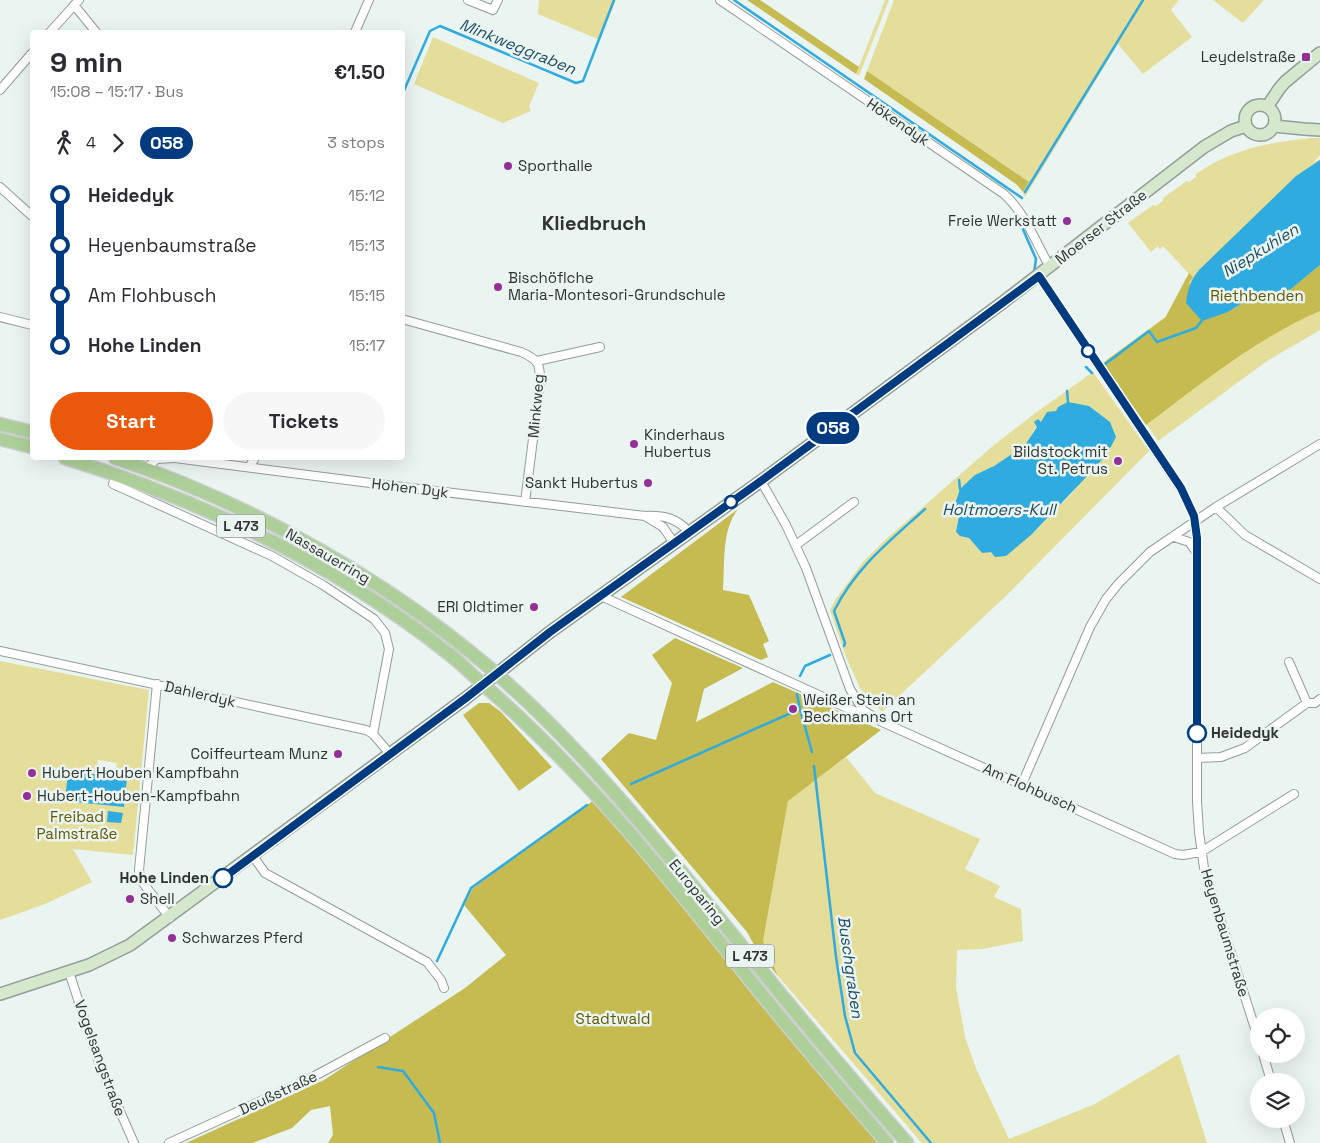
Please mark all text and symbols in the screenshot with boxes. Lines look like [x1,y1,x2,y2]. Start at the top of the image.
water label: Minkweggraben [457,14,580,80]
text: 9 min [50,44,123,80]
place label: Leydelstraße [1201,47,1296,66]
marker: Leydelstraße [1300,51,1312,63]
text: €1.50 [334,60,385,85]
text: 15:08 – 15:17 · Bus [50,81,184,102]
street label: Hökendyk [863,94,933,150]
icon: walk [50,129,78,157]
icon: forward [104,129,132,157]
text: 058 [150,131,183,154]
text: 4 [86,132,96,153]
text: 3 stops [327,132,385,153]
place label: Sporthalle [518,156,593,175]
marker: Sporthalle [502,160,514,172]
text: Heidedyk [88,183,174,208]
text: 15:12 [348,185,385,206]
street label: Moerser Straße [1051,185,1151,268]
district label: Kliedbruch [542,210,646,236]
place label: Freie Werkstatt [948,211,1057,230]
marker: Freie Werkstatt [1061,215,1073,227]
water label: Niepkuhlen [1218,218,1303,282]
text: Heyenbaumstraße [88,233,257,258]
text: 15:13 [348,235,385,256]
place label: Bischöflche Maria-Montesori-Grundschule [508,268,726,304]
marker: Bischöflche Maria-Montesori-Grundschule [492,281,504,293]
text: Am Flohbusch [88,283,216,308]
text: 15:15 [348,285,385,306]
park label: Riethbenden [1210,286,1304,305]
text: Hohe Linden [88,333,201,358]
text: 15:17 [349,335,385,356]
unlabelled marker [1081,344,1095,358]
street label: Minkweg [523,373,548,439]
button: Start [50,392,213,450]
button: Tickets [223,392,385,450]
line badge: 058 [804,412,862,444]
text: 058 [816,416,850,439]
place label: Kinderhaus Hubertus [644,425,725,461]
marker: Kinderhaus Hubertus [628,438,640,450]
place label: Bildstock mit St. Petrus [1013,442,1108,478]
marker: Bildstock mit St. Petrus [1112,455,1124,467]
street label: Hohen Dyk [370,473,450,502]
place label: Sankt Hubertus [525,473,638,492]
marker: Sankt Hubertus [642,477,654,489]
unlabelled marker [724,495,738,509]
water label: Holtmoers-Kull [942,499,1058,520]
road number: L 473 [217,514,265,538]
street label: Nassauerring [283,524,374,587]
place label: ERI Oldtimer [437,597,524,616]
marker: ERI Oldtimer [528,601,540,613]
street label: Dahlerdyk [163,676,238,711]
place label: Weißer Stein an Beckmanns Ort [803,690,916,726]
marker: Weißer Stein an Beckmanns Ort [787,703,799,715]
marker: Heidedyk [1187,723,1207,743]
place label: Heidedyk [1211,723,1280,742]
place label: Coiffeurteam Munz [191,744,328,763]
marker: Coiffeurteam Munz [332,748,344,760]
street label: Am Flohbusch [980,758,1080,817]
place label: Hubert Houben Kampfbahn [42,763,239,782]
marker: Hubert Houben Kampfbahn [26,767,38,779]
place label: Hubert-Houben-Kampfbahn [37,786,240,805]
marker: Hubert-Houben-Kampfbahn [21,790,33,802]
park label: Freibad Palmstraße [36,807,118,843]
street label: Europaring [665,855,730,928]
street label: Heyenbaumstraße [1197,866,1254,999]
place label: Hohe Linden [119,868,209,887]
marker: Hohe Linden [213,868,233,888]
place label: Shell [140,889,175,908]
marker: Shell [124,893,136,905]
water label: Buschgraben [833,915,868,1021]
place label: Schwarzes Pferd [182,928,303,947]
marker: Schwarzes Pferd [166,932,178,944]
road number: L 473 [726,944,774,968]
street label: Vogelsangstraße [71,997,130,1119]
map controls [1250,1008,1305,1128]
button: locate [1250,1008,1305,1063]
park label: Stadtwald [576,1009,650,1028]
street label: Deußstraße [236,1066,320,1119]
button: layers [1250,1073,1305,1128]

